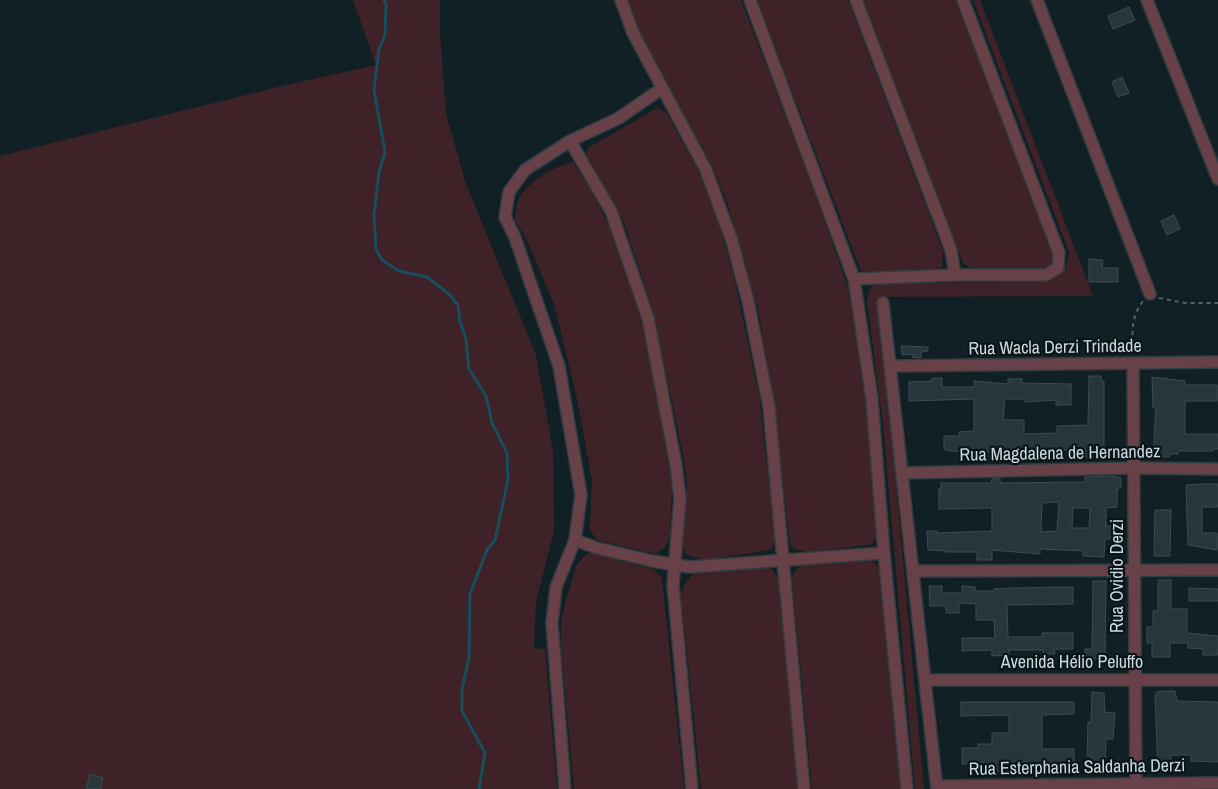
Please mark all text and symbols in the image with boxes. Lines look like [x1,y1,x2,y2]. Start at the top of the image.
street label: Rua Wacla Derzi Trindade [968,332,1142,361]
street label: Rua Magdalena de Hernandez [959,438,1161,467]
street label: Rua Ovidio Derzi [1104,519,1129,633]
street label: Avenida Hélio Peluffo [1000,649,1143,674]
street label: Rua Esterphania Saldanha Derzi [968,752,1186,781]

